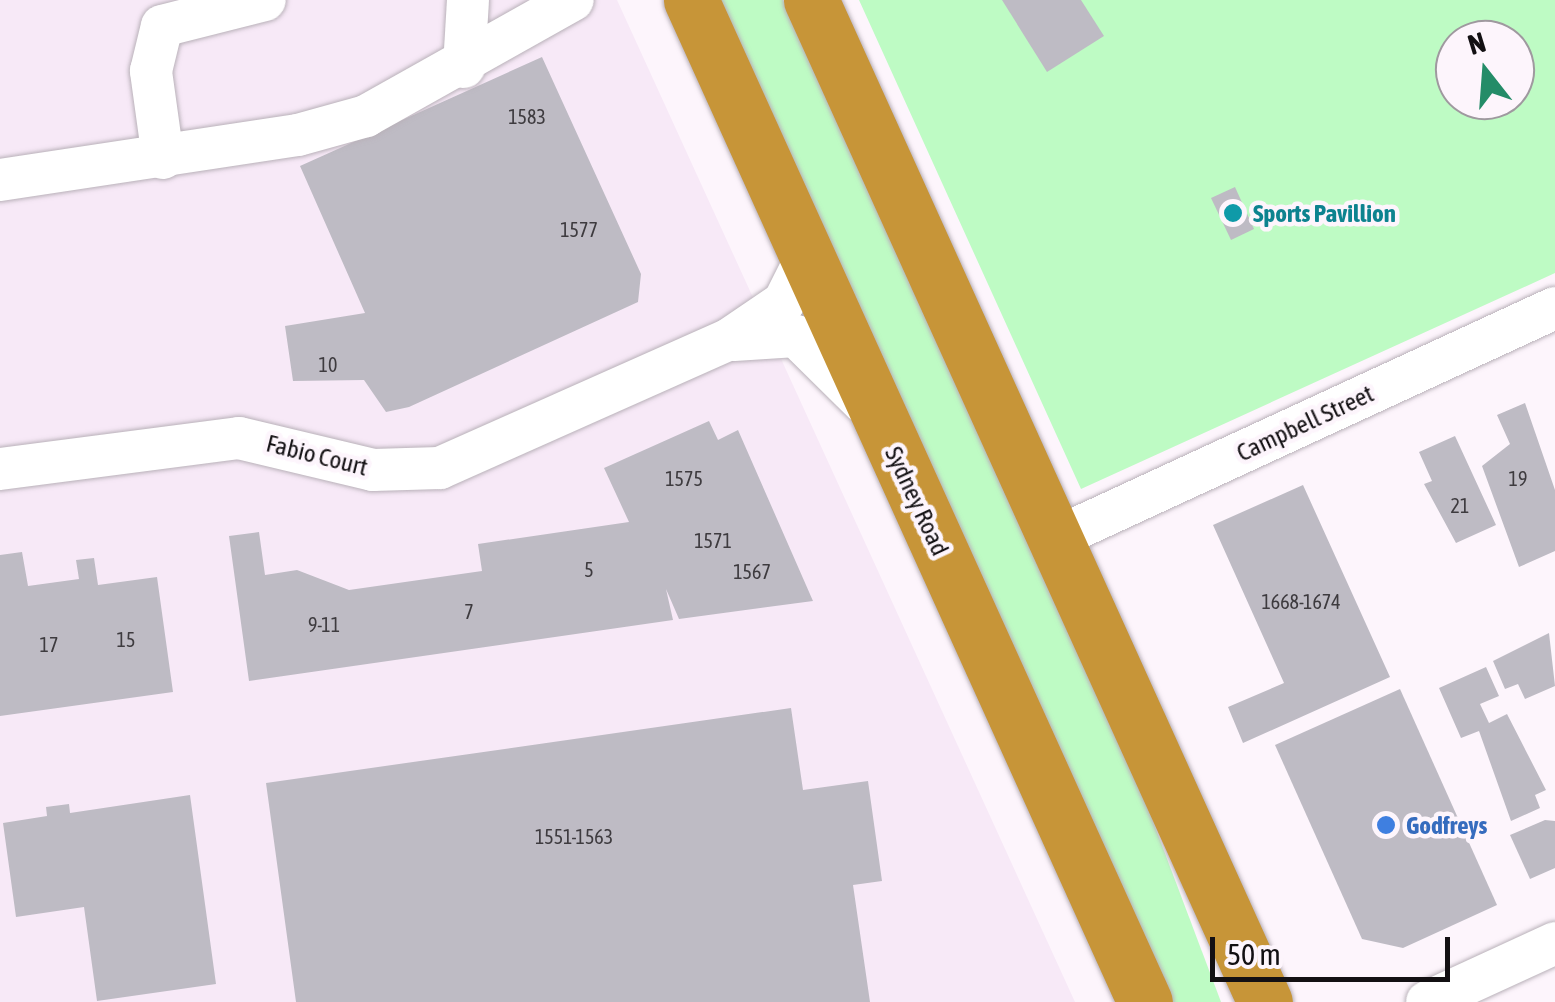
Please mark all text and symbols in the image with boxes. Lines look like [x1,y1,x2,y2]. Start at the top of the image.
north arrow [1435,20,1535,120]
text: N [1464,26,1489,61]
house number: 1583 [508,104,546,128]
place label: Sports Pavillion [1253,198,1396,228]
marker: Sports Pavillion [1222,202,1244,224]
house number: 1577 [560,217,598,241]
house number: 10 [319,352,337,376]
street label: Campbell Street [1232,378,1378,468]
street label: Fabio Court [263,428,371,482]
street label: Sydney Road [879,442,955,560]
house number: 1575 [665,466,703,490]
house number: 19 [1509,466,1527,490]
house number: 21 [1451,493,1469,517]
house number: 1571 [694,528,732,552]
house number: 5 [584,557,594,581]
house number: 1567 [733,559,771,583]
house number: 1668-1674 [1261,589,1341,613]
house number: 7 [464,599,474,623]
house number: 9-11 [308,612,340,636]
house number: 15 [117,627,135,651]
house number: 17 [40,632,58,656]
place label: Godfreys [1406,810,1487,840]
marker: Godfreys [1375,814,1397,836]
house number: 1551-1563 [535,824,613,848]
scale bar [1215,917,1455,979]
text: 50 m [1227,937,1281,971]

